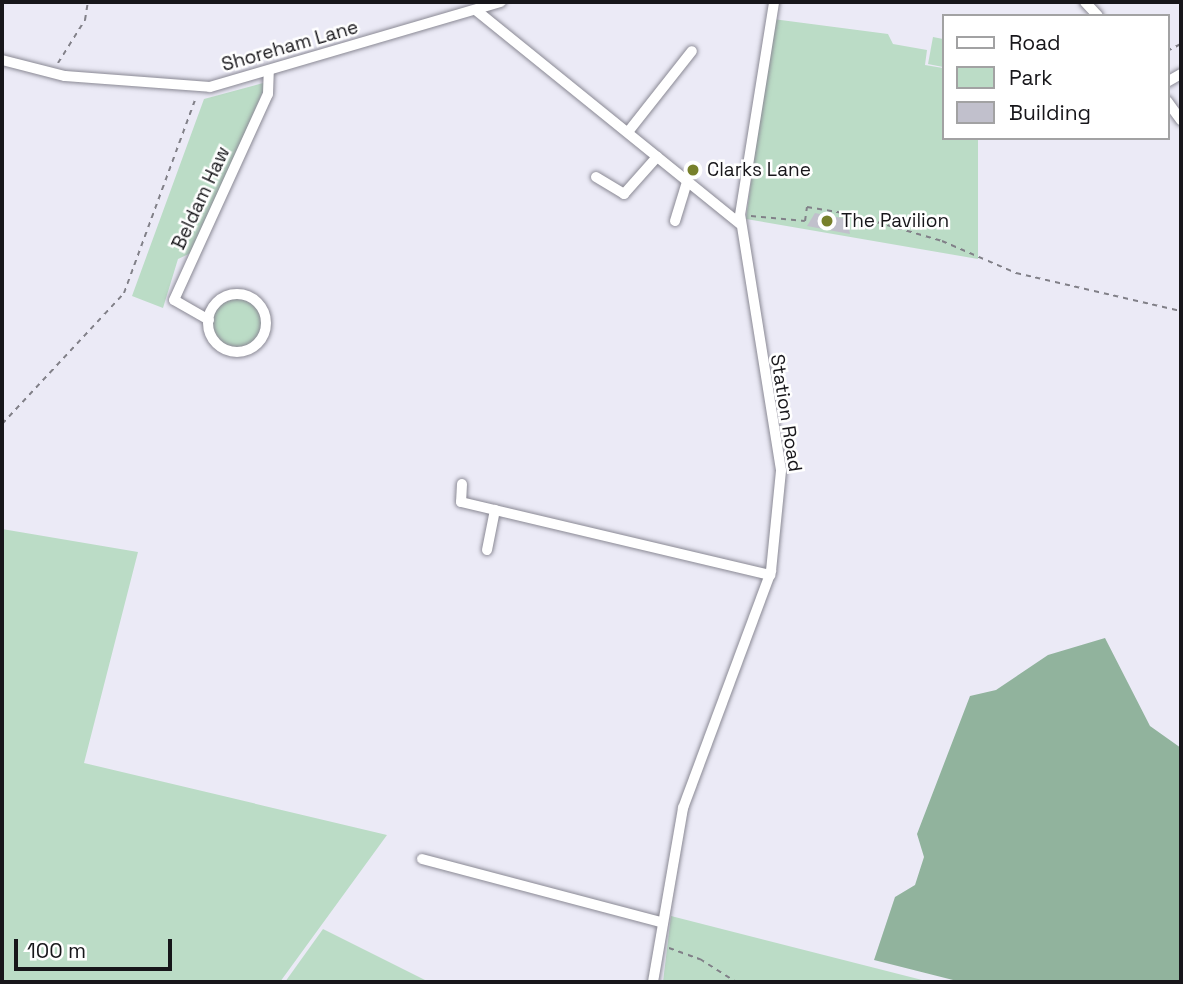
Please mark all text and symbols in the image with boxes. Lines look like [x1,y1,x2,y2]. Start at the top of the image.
legend [942,14,1169,140]
street label: Shoreham Lane [219,16,361,76]
text: Road [1009,29,1061,56]
text: Park [1009,64,1053,91]
text: Building [1009,99,1091,126]
street label: Beldam Haw [167,143,235,253]
place label: Clarks Lane [707,159,811,181]
marker: Clarks Lane [685,162,701,178]
place label: The Pavilion [841,210,949,232]
marker: The Pavilion [819,213,835,229]
street label: Station Road [765,352,807,474]
scale bar [18,925,175,969]
text: 100 m [27,937,86,964]

